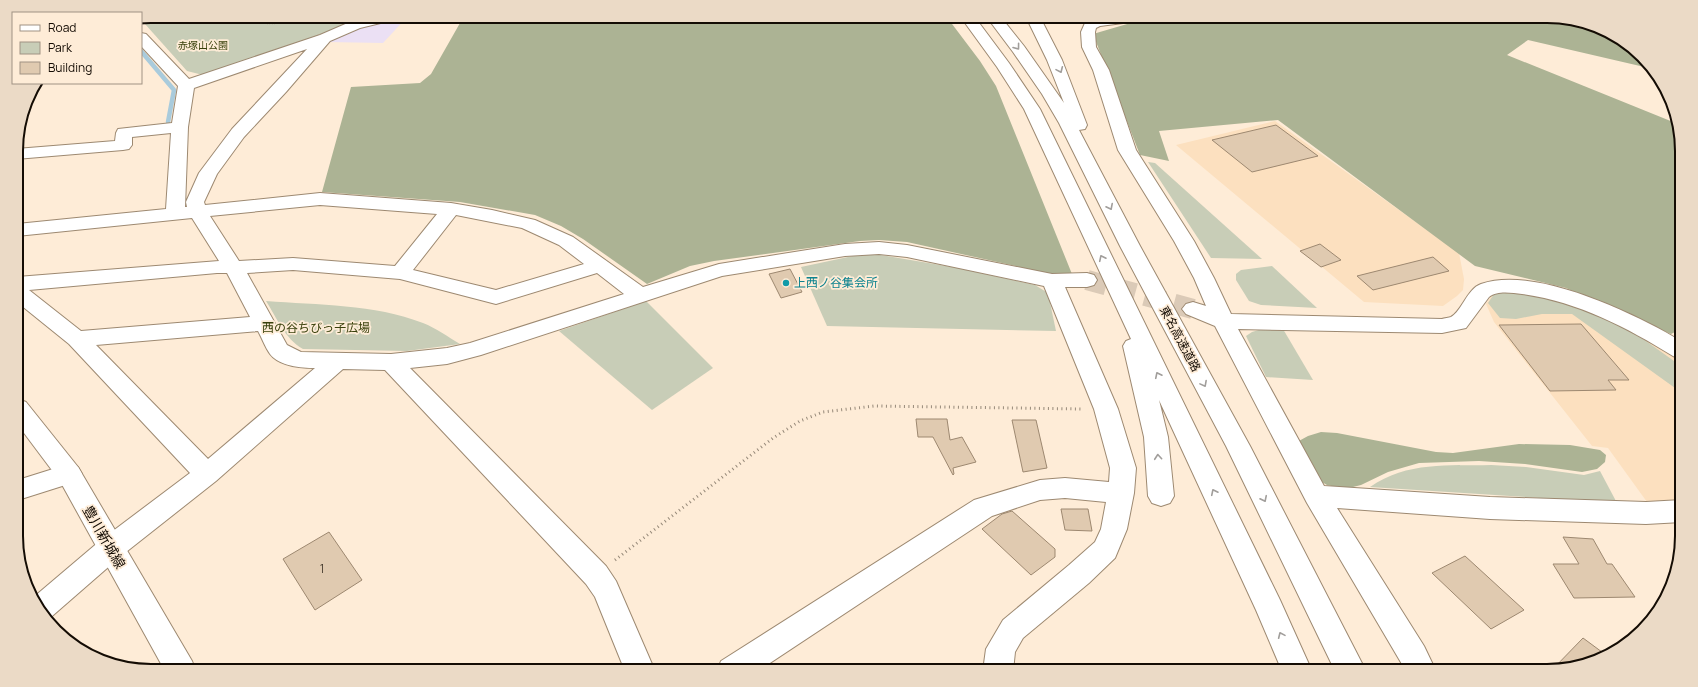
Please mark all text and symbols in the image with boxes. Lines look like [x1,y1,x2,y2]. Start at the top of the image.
legend [12,12,142,84]
text: Road [48,19,76,36]
park label: 赤塚山公園 [178,38,228,52]
text: Park [48,39,73,56]
one-way arrow [1013,42,1020,49]
text: Building [48,59,92,76]
one-way arrow [1055,66,1063,73]
one-way arrow [1106,203,1113,211]
one-way arrow [1099,254,1107,262]
place label: 上西ノ谷集会所 [794,274,878,291]
marker: 上西ノ谷集会所 [781,278,791,288]
street label: 東名高速道路 [1156,303,1205,375]
park label: 西の谷ちびっ子広場 [262,319,370,336]
one-way arrow [1155,372,1163,379]
one-way arrow [1200,380,1207,387]
one-way arrow [1153,454,1162,460]
one-way arrow [1211,489,1219,497]
one-way arrow [1259,495,1267,503]
street label: 豊川新城線 [79,502,130,572]
house number: 1 [320,560,324,577]
one-way arrow [1278,632,1286,639]

